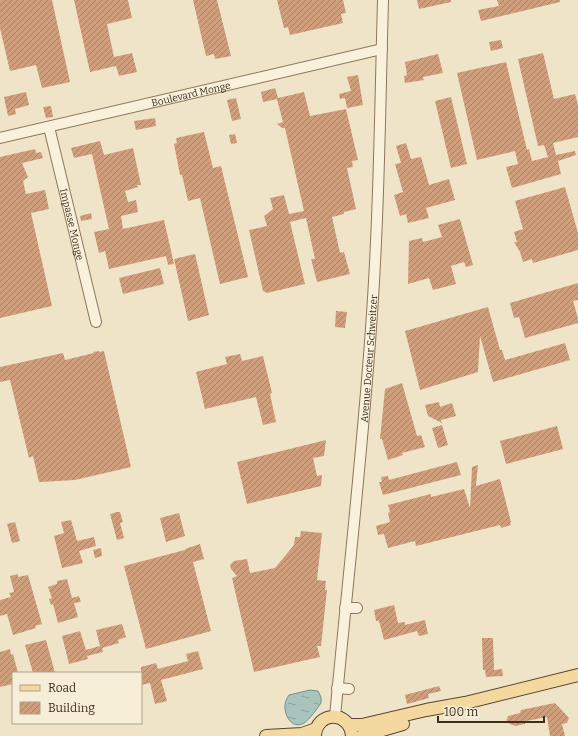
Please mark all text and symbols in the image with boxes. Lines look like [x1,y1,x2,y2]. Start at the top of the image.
street label: Boulevard Monge [150,79,232,110]
street label: Impasse Monge [57,187,86,262]
street label: Avenue Docteur Schweitzer [359,294,380,423]
legend [12,672,142,724]
text: Road [48,681,76,695]
scale bar [438,698,544,724]
text: Building [48,701,95,715]
text: 100 m [444,705,479,719]

